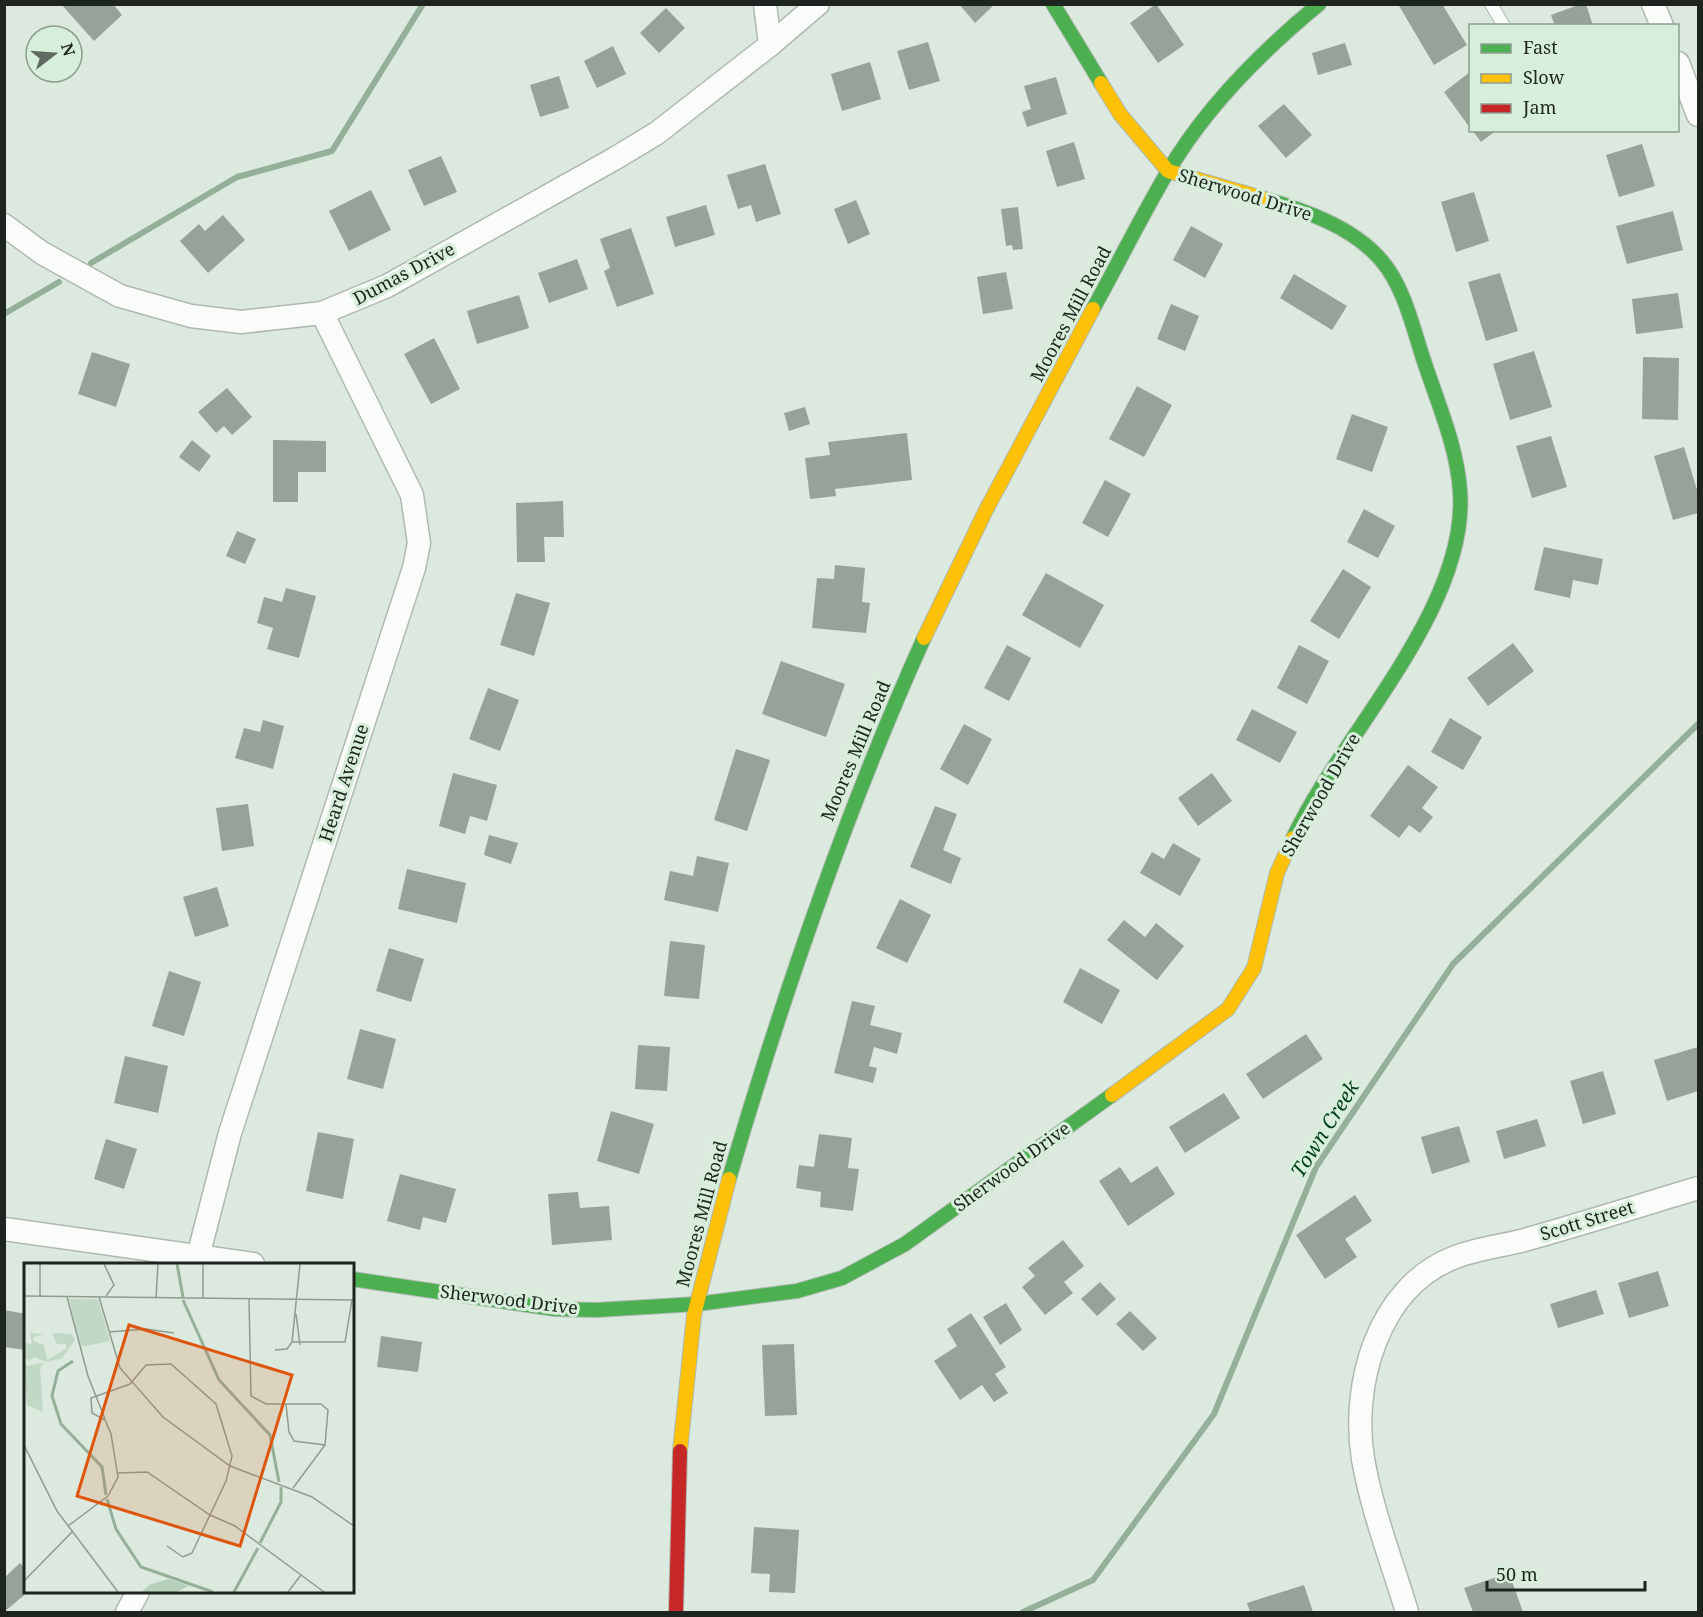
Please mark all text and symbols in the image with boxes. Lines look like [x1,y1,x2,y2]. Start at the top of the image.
north arrow [24,24,84,84]
legend [1469,24,1679,132]
text: Fast [1523,35,1558,59]
text: N [56,40,81,59]
text: Slow [1523,65,1565,89]
text: Jam [1522,95,1557,119]
street label: Sherwood Drive [1175,162,1315,226]
street label: Dumas Drive [349,236,459,310]
street label: Moores Mill Road [1024,241,1116,386]
street label: Moores Mill Road [815,677,896,825]
street label: Heard Avenue [313,721,373,845]
street label: Sherwood Drive [1275,728,1365,861]
water label: Town Creek [1284,1075,1365,1182]
street label: Sherwood Drive [948,1116,1075,1217]
street label: Moores Mill Road [670,1138,732,1290]
street label: Scott Street [1537,1194,1636,1246]
inset map [24,1263,354,1593]
street label: Sherwood Drive [439,1279,579,1319]
scale bar [1487,1554,1644,1592]
text: 50 m [1496,1562,1538,1586]

